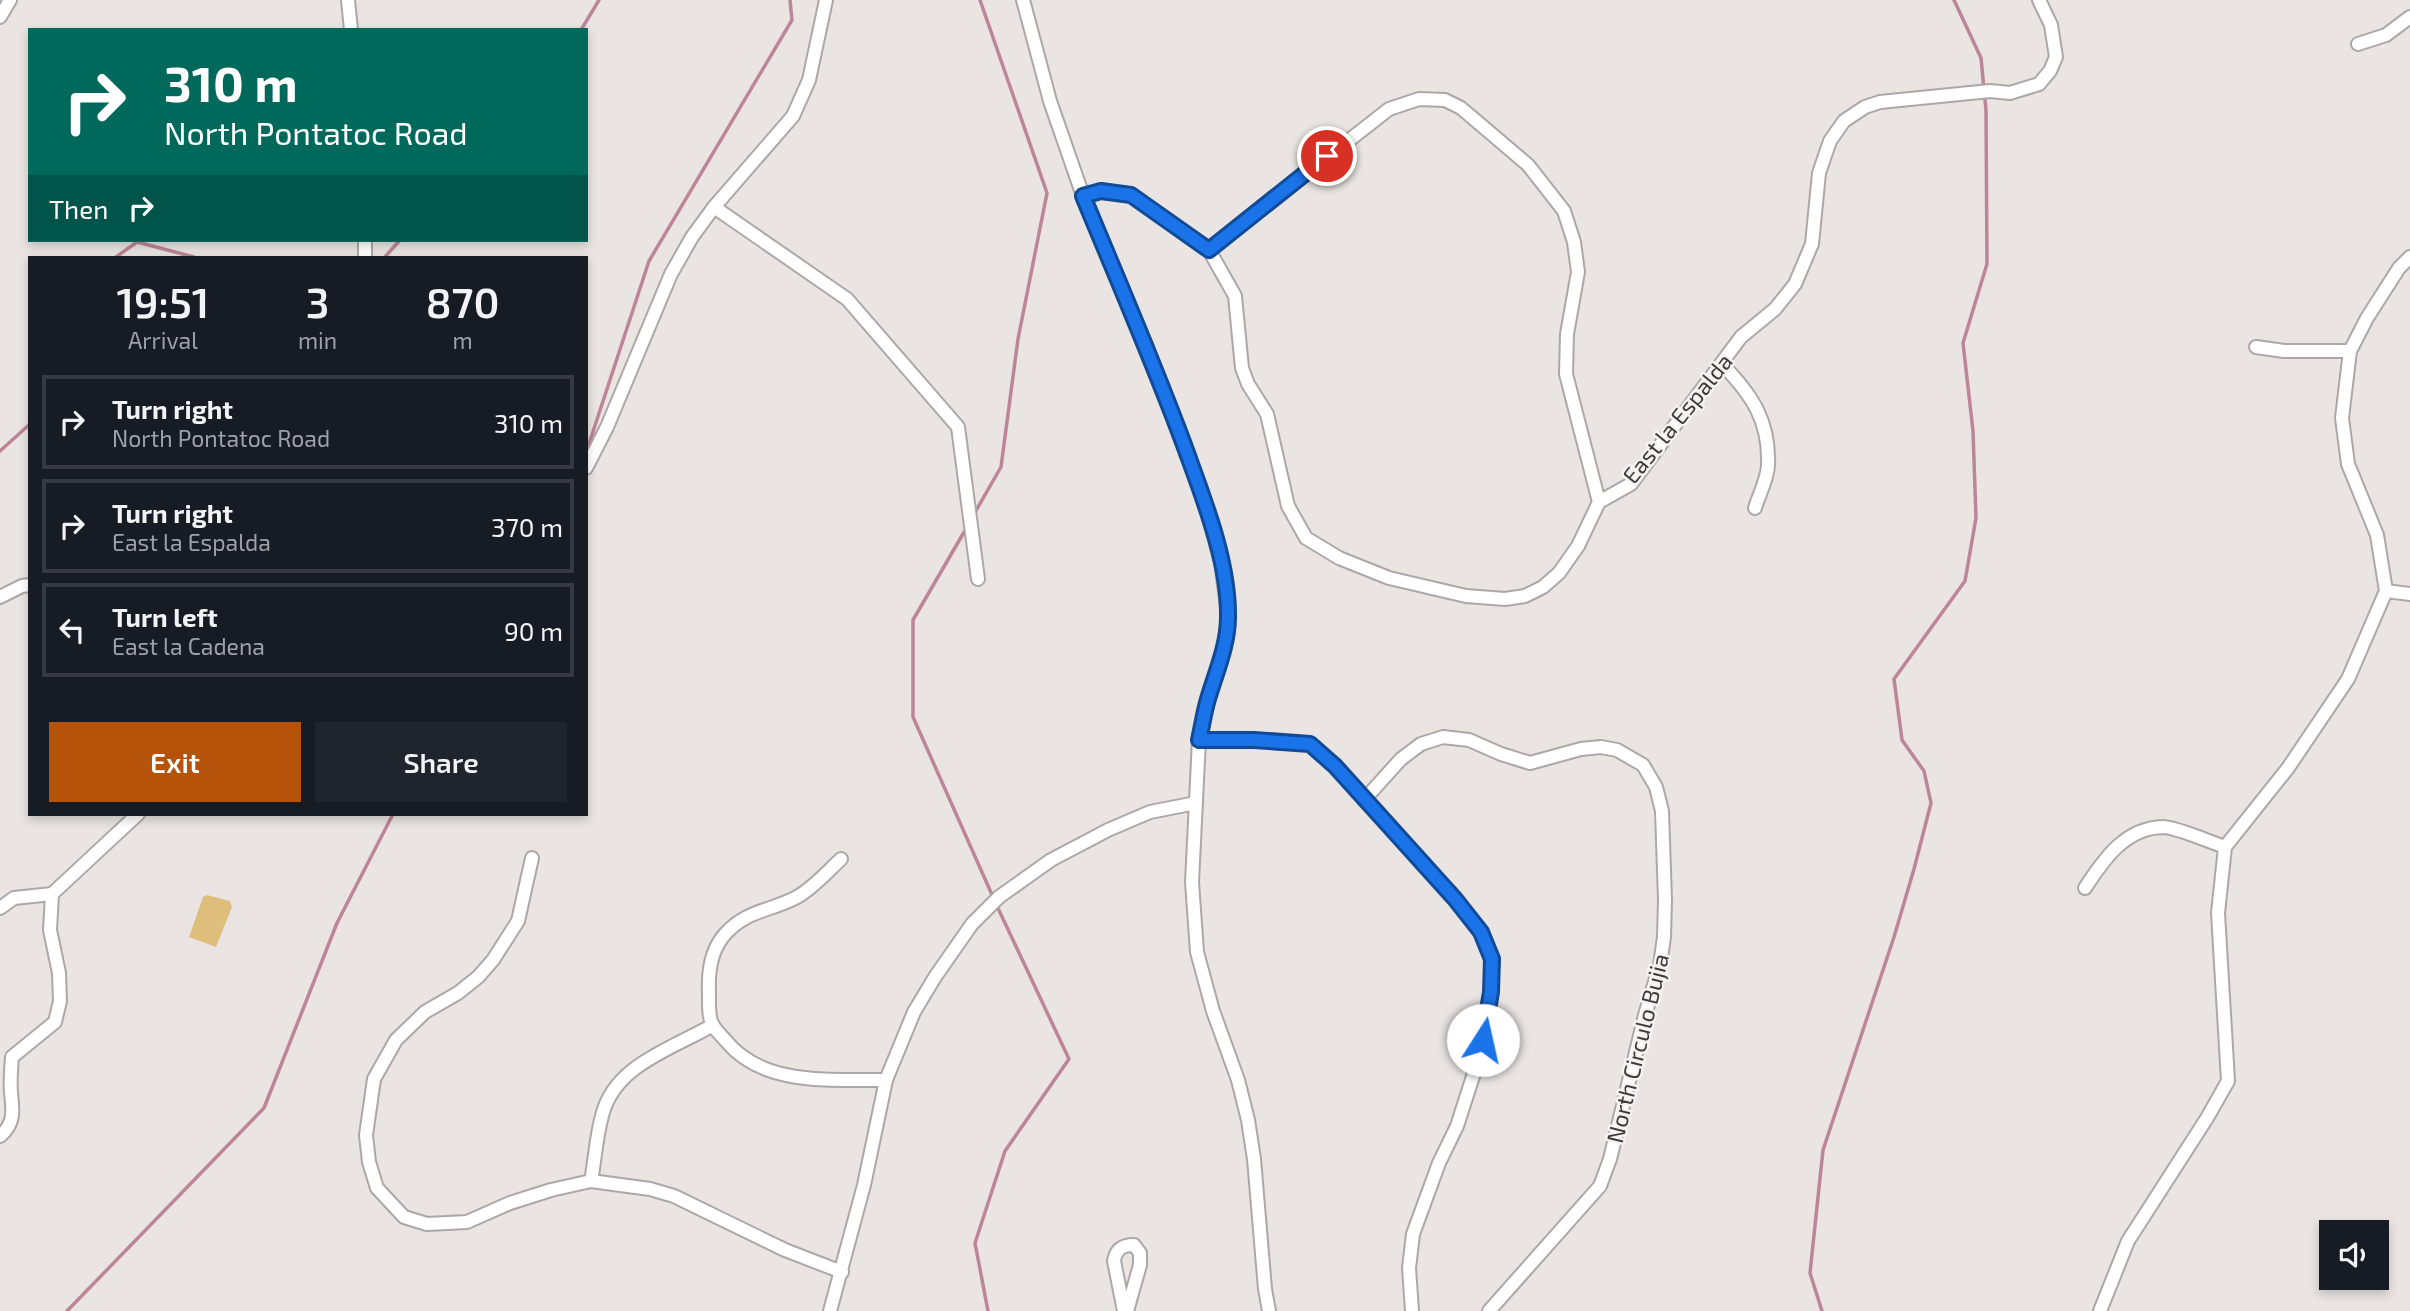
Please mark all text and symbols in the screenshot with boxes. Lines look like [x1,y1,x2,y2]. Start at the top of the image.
text: 310 m [164,53,298,112]
icon: right [49,56,140,147]
text: North Pontatoc Road [164,113,468,151]
pin [1297,126,1357,186]
icon: arrive [1308,137,1346,175]
icon: right [122,189,160,227]
text: Then [49,193,108,224]
text: 19:51 [117,276,209,326]
text: 3 [306,276,329,326]
text: 870 [426,276,499,326]
text: Arrival [128,326,198,354]
text: min [298,326,337,354]
text: m [452,326,473,354]
street label: East la Espalda [1616,347,1738,489]
text: Turn right [112,393,233,424]
icon: right [53,403,91,441]
text: 310 m [494,407,563,438]
text: North Pontatoc Road [112,424,330,452]
text: Turn right [112,497,233,528]
icon: right [53,507,91,545]
text: 370 m [491,511,563,542]
text: East la Espalda [112,528,271,556]
text: Turn left [112,601,218,632]
icon: left [53,611,91,649]
text: 90 m [504,615,563,646]
text: East la Cadena [112,632,265,660]
button: Exit [49,722,301,802]
button: Share [315,722,567,802]
street label: North Circulo Bujia [1600,950,1674,1146]
position arrow [1446,1003,1520,1077]
map controls [2319,1220,2389,1290]
button: sound [2319,1220,2389,1290]

